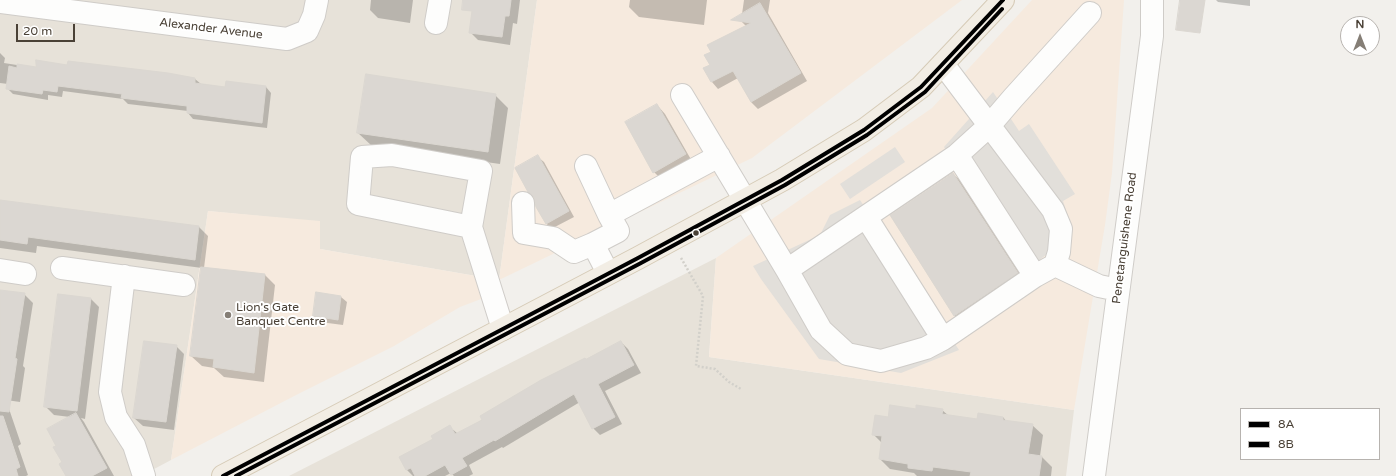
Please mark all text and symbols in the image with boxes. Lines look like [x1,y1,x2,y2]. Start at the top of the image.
scale bar [18,16,77,42]
street label: Alexander Avenue [158,16,264,42]
north arrow [1340,16,1380,56]
text: N [1356,18,1364,31]
text: 20 m [23,24,52,38]
street label: Penetanguishene Road [1110,171,1140,305]
unlabelled marker [691,228,701,238]
place label: Lion's Gate Banquet Centre [236,301,326,329]
marker: Lion's Gate Banquet Centre [223,310,233,320]
legend [1240,408,1380,460]
text: 8A [1278,417,1295,431]
text: 8B [1278,437,1294,451]

